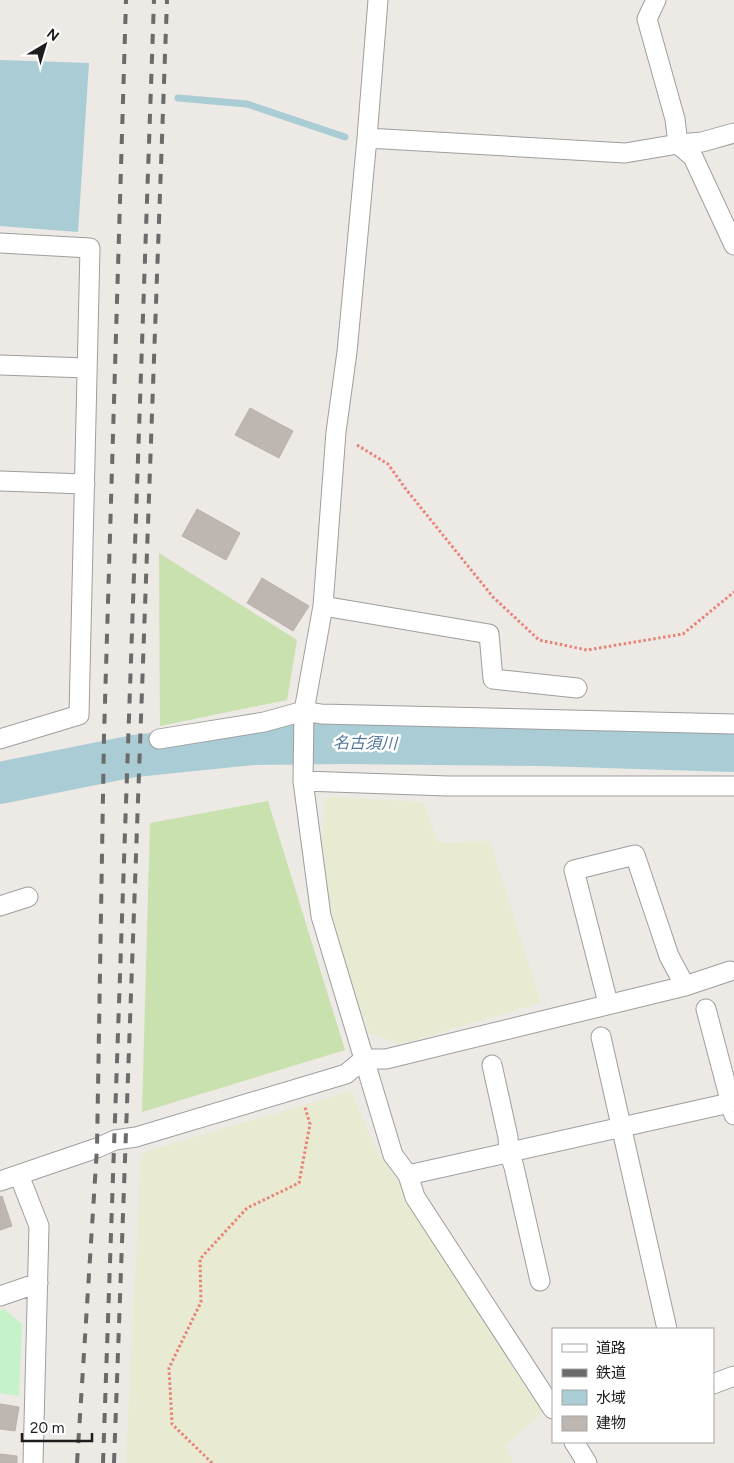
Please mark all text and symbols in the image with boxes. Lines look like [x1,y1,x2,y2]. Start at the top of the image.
north arrow [20,20,70,70]
text: N [43,25,62,45]
water label: 名古須川 [333,733,399,753]
legend [552,1328,714,1443]
text: 道路 [596,1339,626,1357]
text: 鉄道 [596,1364,626,1382]
text: 水域 [596,1389,626,1407]
scale bar [22,1410,92,1442]
text: 建物 [596,1414,626,1432]
text: 20 m [30,1419,64,1437]

